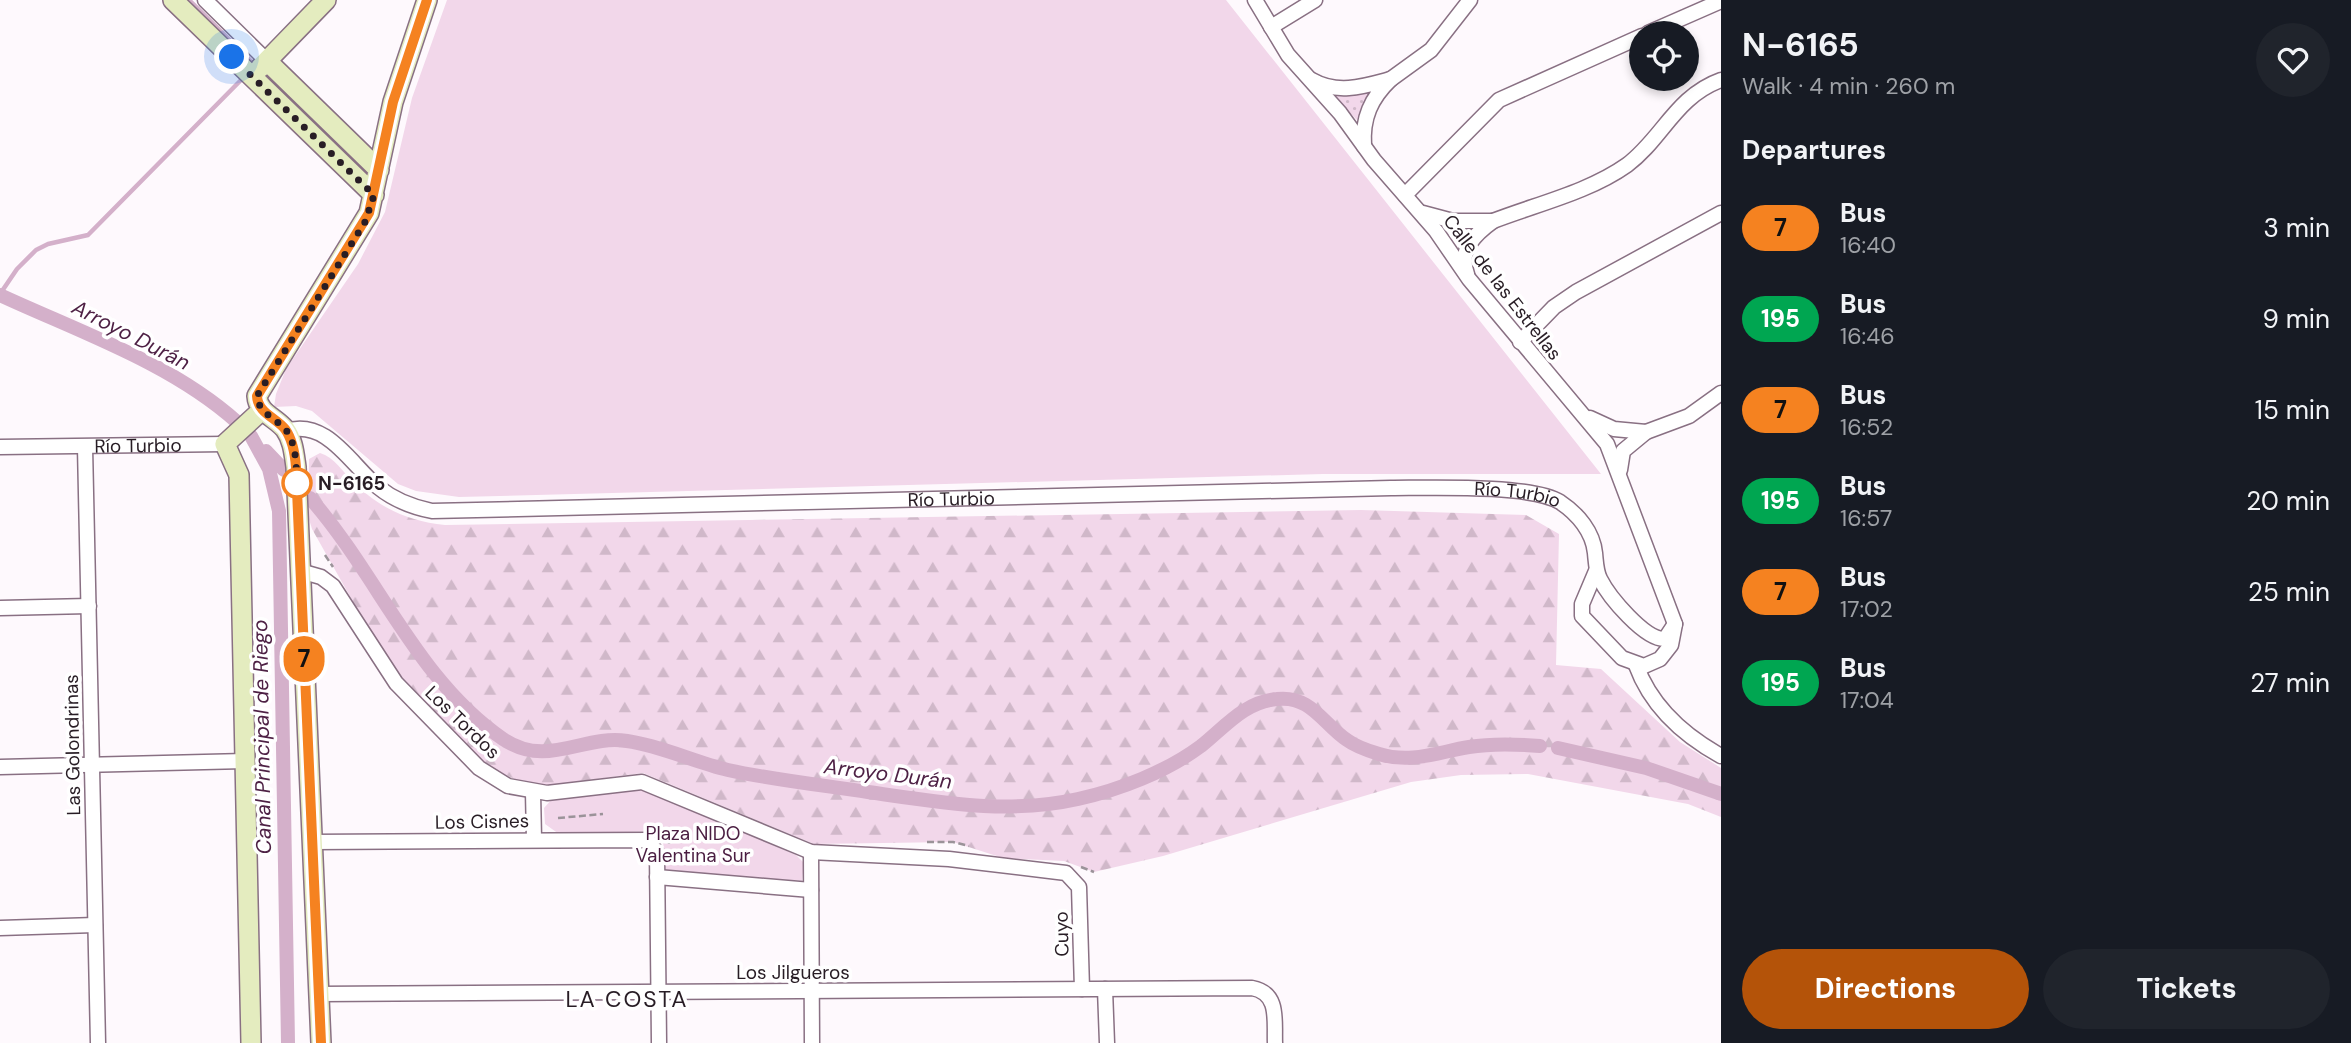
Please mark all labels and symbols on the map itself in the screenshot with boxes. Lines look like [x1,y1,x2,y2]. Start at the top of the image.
your location [214,39,249,74]
street label: Calle de las Estrellas [1438,209,1567,365]
water label: Arroyo Durán [66,293,195,377]
street label: Río Turbio [94,433,182,459]
marker: N-6165 [282,468,312,498]
place label: N-6165 [318,471,385,496]
street label: Río Turbio [1474,476,1565,514]
street label: Río Turbio [907,486,995,513]
water label: Canal Principal de Riego [246,619,278,855]
line badge: 7 [281,636,327,682]
street label: Las Golondrinas [59,674,86,816]
street label: Los Tordos [420,680,506,764]
water label: Arroyo Durán [821,752,954,796]
street label: Los Cisnes [435,808,529,835]
park label: Plaza NIDO Valentina Sur [635,821,751,868]
street label: Cuyo [1049,911,1074,957]
street label: Los Jilgueros [736,960,850,985]
district label: LA COSTA [565,984,689,1014]

